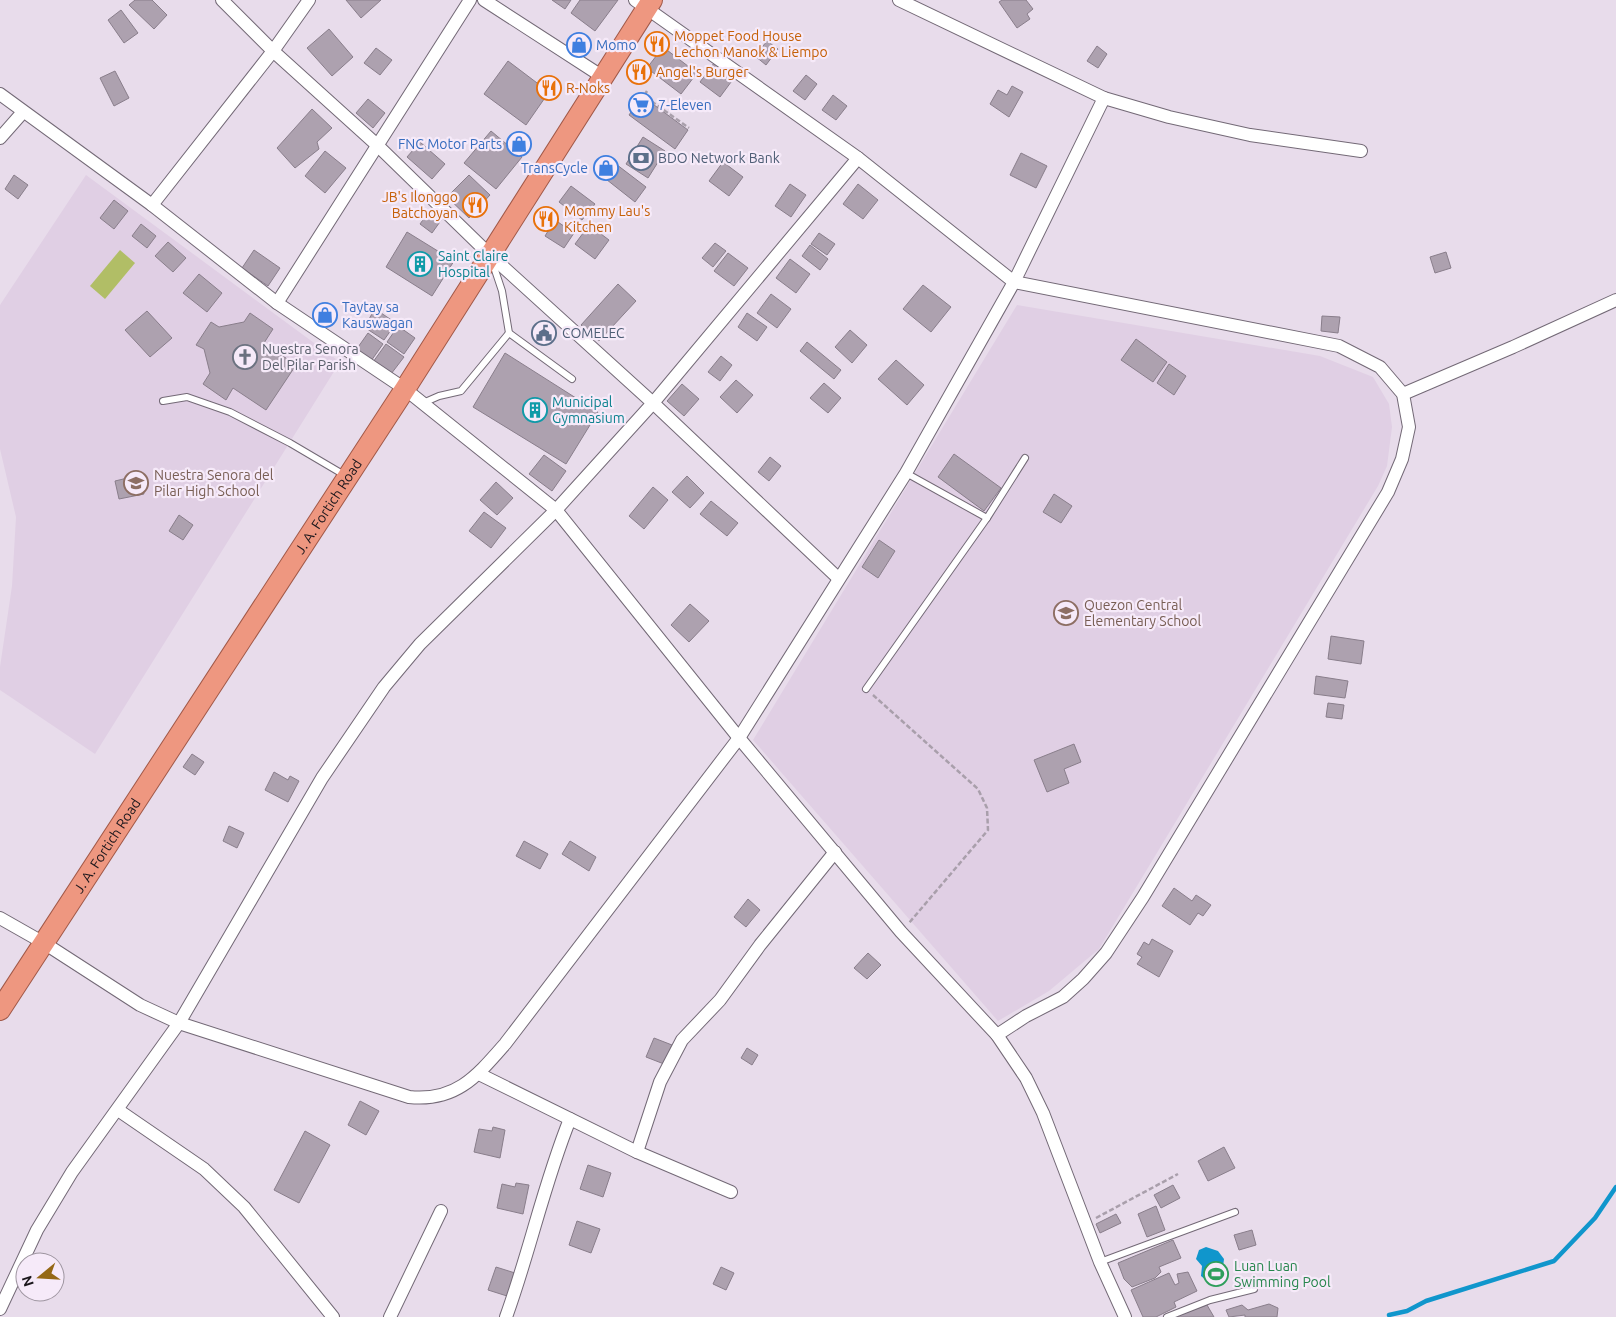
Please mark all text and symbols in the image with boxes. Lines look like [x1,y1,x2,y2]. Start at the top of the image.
place label: Moppet Food House Lechon Manok & Liempo [674,28,828,60]
restaurant icon: Moppet Food House Lechon Manok & Liempo [644,31,670,57]
shop icon: Momo [566,32,592,58]
place label: Momo [596,37,637,53]
restaurant icon: Angel's Burger [626,59,652,85]
place label: Angel's Burger [656,64,749,80]
restaurant icon: R-Noks [536,75,562,101]
place label: R-Noks [566,80,610,96]
supermarket icon: 7-Eleven [628,92,654,118]
place label: 7-Eleven [658,97,712,113]
shop icon: FNC Motor Parts [506,131,532,157]
place label: FNC Motor Parts [398,136,502,152]
bank icon: BDO Network Bank [628,145,654,171]
place label: BDO Network Bank [658,150,780,166]
shop icon: TransCycle [593,155,619,181]
place label: TransCycle [521,160,588,176]
place label: JB's Ilonggo Batchoyan [382,189,458,221]
restaurant icon: JB's Ilonggo Batchoyan [462,192,488,218]
place label: Mommy Lau's Kitchen [564,203,650,235]
restaurant icon: Mommy Lau's Kitchen [533,206,559,232]
place label: Saint Claire Hospital [438,248,509,280]
building icon: Saint Claire Hospital [407,251,433,277]
place label: Taytay sa Kauswagan [342,299,413,331]
shop icon: Taytay sa Kauswagan [312,302,338,328]
public building icon: COMELEC [531,320,557,346]
place label: COMELEC [562,325,625,341]
place label: Nuestra Senora Del Pilar Parish [262,341,359,373]
church icon: Nuestra Senora Del Pilar Parish [232,344,258,370]
place label: Municipal Gymnasium [552,394,625,426]
building icon: Municipal Gymnasium [522,397,548,423]
street label: J. A. Fortich Road [292,456,365,557]
place label: Nuestra Senora del Pilar High School [154,467,274,499]
school or university icon: Nuestra Senora del Pilar High School [123,470,149,496]
place label: Quezon Central Elementary School [1084,597,1202,629]
school or university icon: Quezon Central Elementary School [1053,600,1079,626]
street label: J. A. Fortich Road [70,796,144,896]
north arrow [15,1252,65,1302]
place label: Luan Luan Swimming Pool [1234,1258,1331,1290]
sports icon: Luan Luan Swimming Pool [1203,1261,1229,1287]
text: N [18,1274,37,1288]

